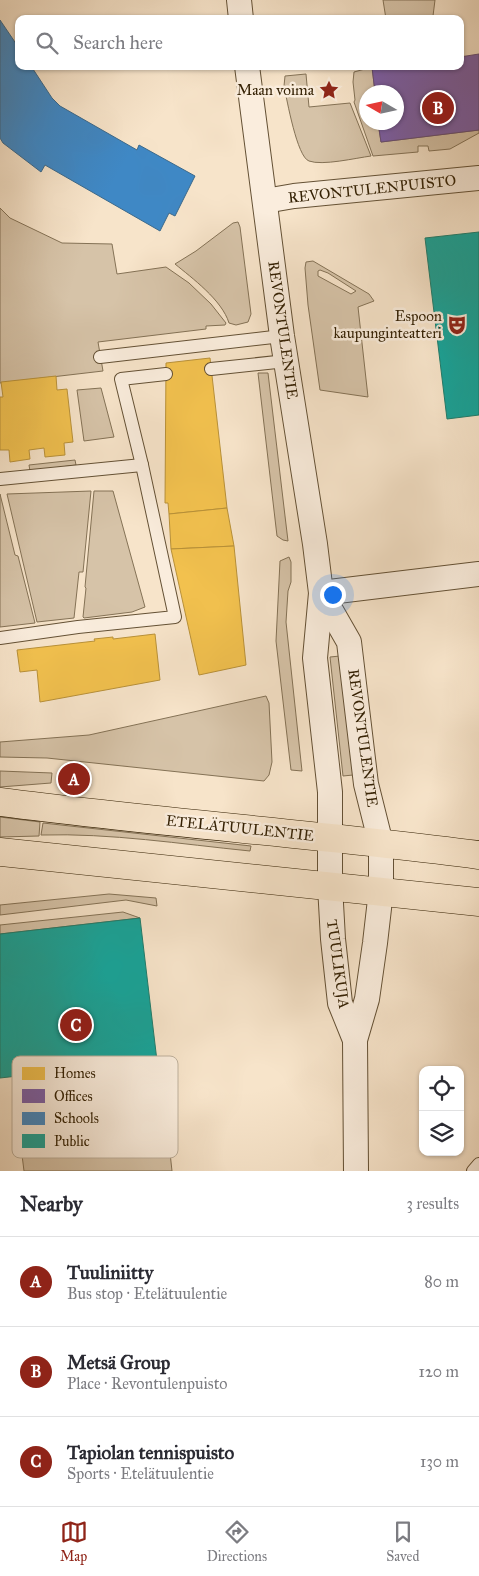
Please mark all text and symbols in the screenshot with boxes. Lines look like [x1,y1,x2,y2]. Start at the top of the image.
search box [15,15,464,70]
icon: search [33,29,61,57]
text: Search here [73,31,163,54]
place icon: Maan voima [318,79,340,101]
place label: Maan voima [237,81,315,99]
north arrow [359,85,404,130]
pin: B [422,89,454,127]
street label: REVONTULENPUISTO [287,171,457,207]
street label: REVONTULENTIE [264,260,302,401]
place label: Espoon kaupunginteatteri [333,307,442,342]
theatre icon: Espoon kaupunginteatteri [446,314,468,336]
your location [320,582,346,608]
street label: REVONTULENTIE [344,668,382,809]
pin: A [58,760,90,798]
street label: ETELÄTUULENTIE [165,811,315,845]
street label: TUULIKUJA [322,918,353,1010]
pin: C [60,1006,92,1044]
legend [12,1056,178,1158]
text: Homes [54,1065,96,1082]
map controls [419,1066,464,1156]
button: locate [419,1066,464,1111]
text: Offices [54,1088,93,1105]
text: Schools [54,1110,99,1127]
button: layers [419,1111,464,1156]
text: Public [54,1133,90,1150]
text: Nearby [20,1191,83,1217]
text: 3 results [406,1194,459,1213]
text: Tuuliniitty [67,1261,153,1284]
text: A [31,1272,41,1291]
text: 80 m [424,1272,459,1291]
text: Bus stop · Etelätuulentie [67,1284,227,1303]
text: Metsä Group [67,1351,170,1374]
text: B [31,1362,41,1381]
text: 120 m [419,1362,459,1381]
text: Place · Revontulenpuisto [67,1374,228,1393]
text: Tapiolan tennispuisto [67,1441,234,1464]
text: C [31,1452,41,1471]
text: 130 m [420,1452,459,1471]
text: Sports · Etelätuulentie [67,1464,214,1483]
tab: Map [60,1518,88,1565]
tab: Directions [207,1518,267,1565]
tab: Saved [386,1518,419,1565]

